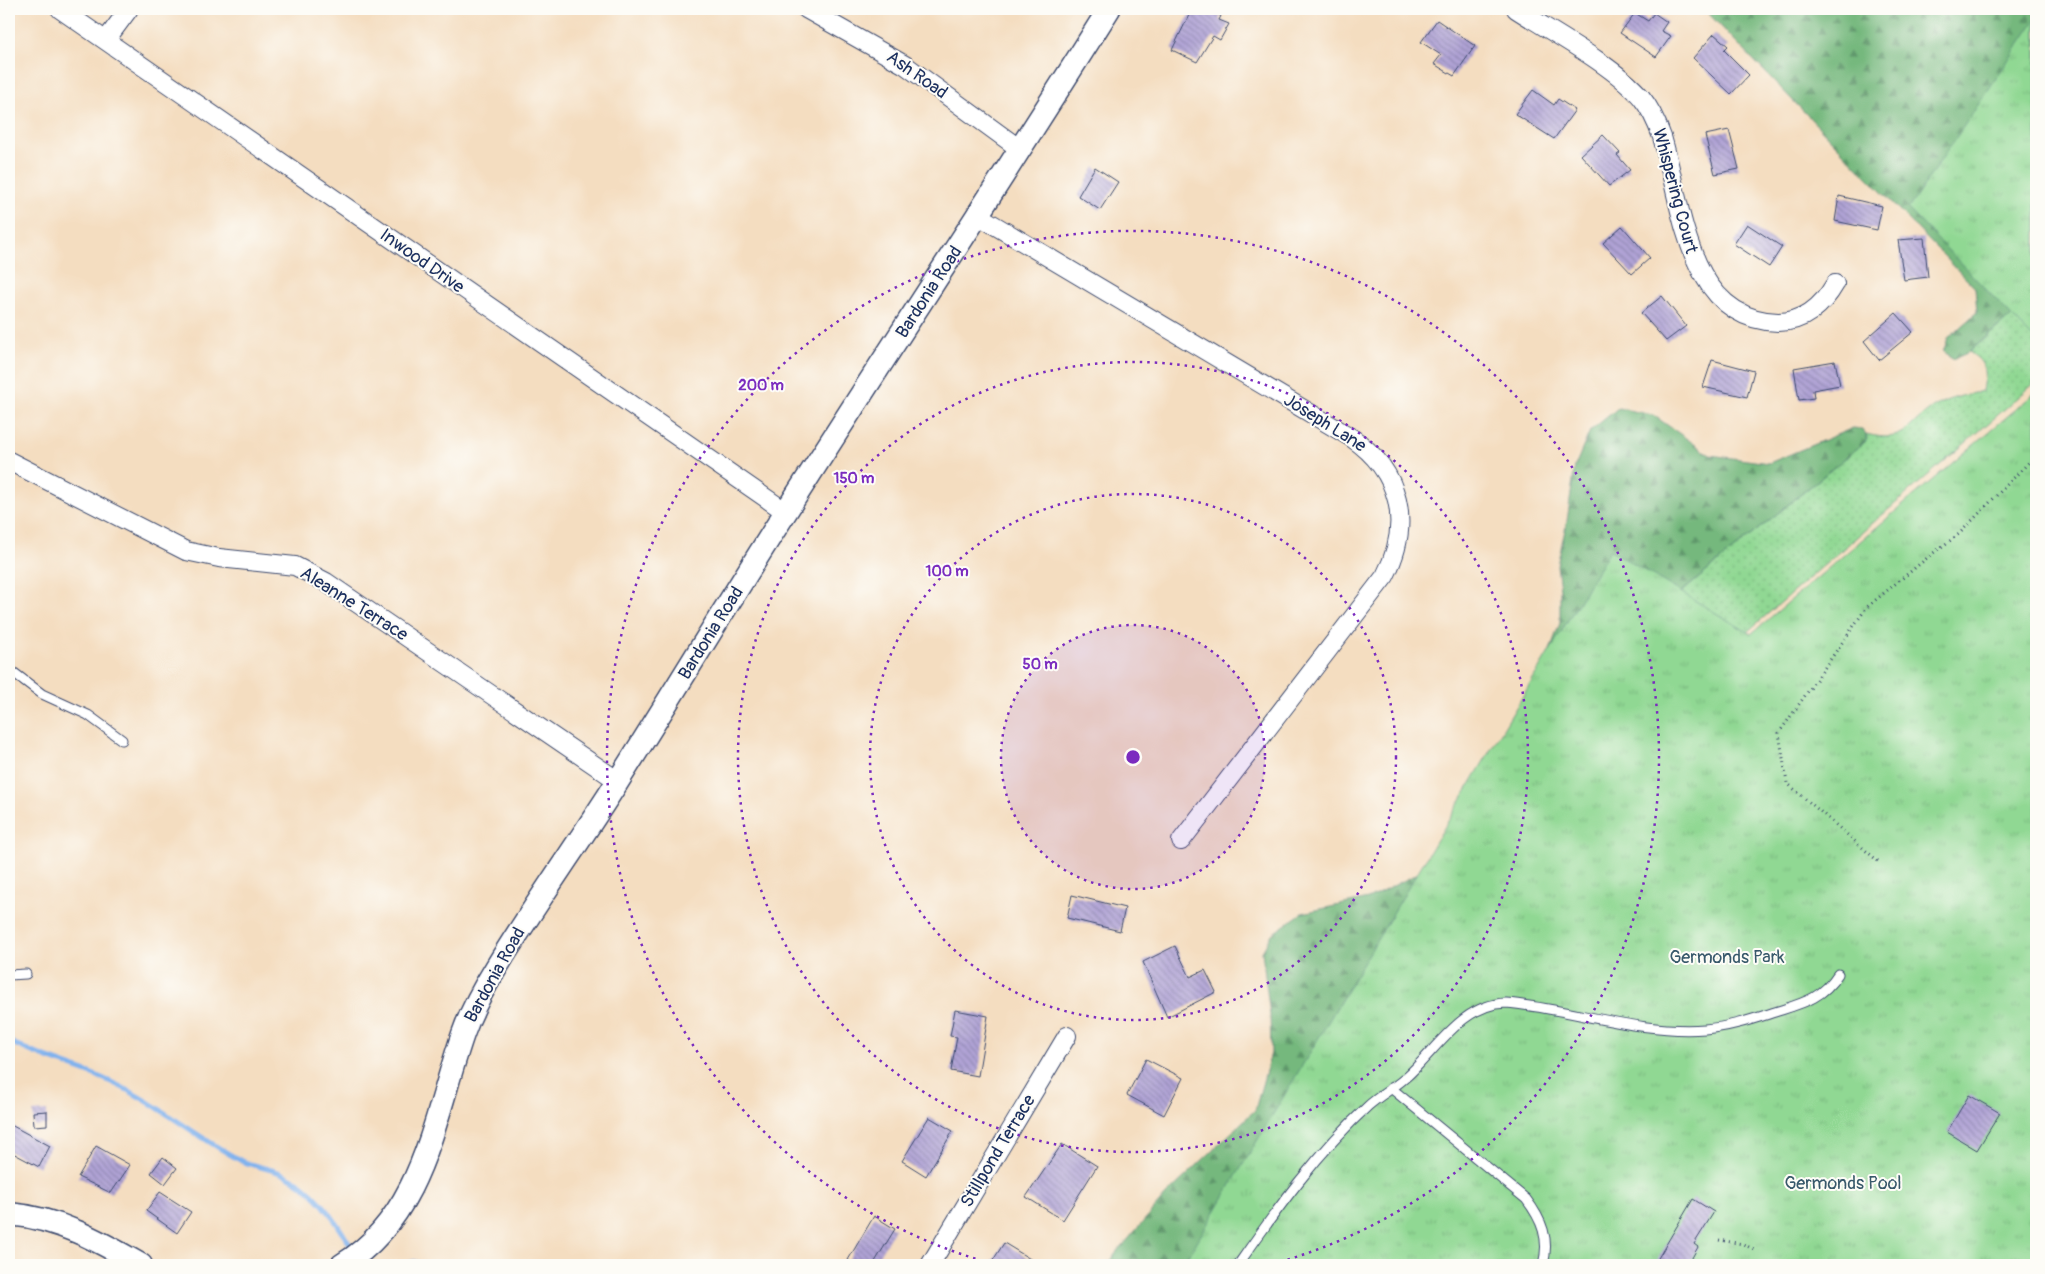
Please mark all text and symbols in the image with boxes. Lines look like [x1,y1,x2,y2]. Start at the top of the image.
street label: Ash Road [882,46,952,104]
street label: Whispering Court [1647,126,1703,257]
street label: Inwood Drive [375,223,469,299]
street label: Bardonia Road [891,241,967,343]
text: 200 m [738,376,784,395]
street label: Joseph Lane [1279,389,1371,457]
text: 150 m [834,469,874,488]
street label: Aleanne Terrace [296,562,412,646]
text: 100 m [926,562,968,581]
street label: Bardonia Road [673,582,749,684]
text: 50 m [1023,655,1057,674]
centre of rings [1124,748,1142,766]
street label: Bardonia Road [459,923,531,1027]
park label: Germonds Park [1669,946,1785,969]
street label: Stillpond Terrace [955,1090,1041,1212]
park label: Germonds Pool [1784,1172,1902,1195]

